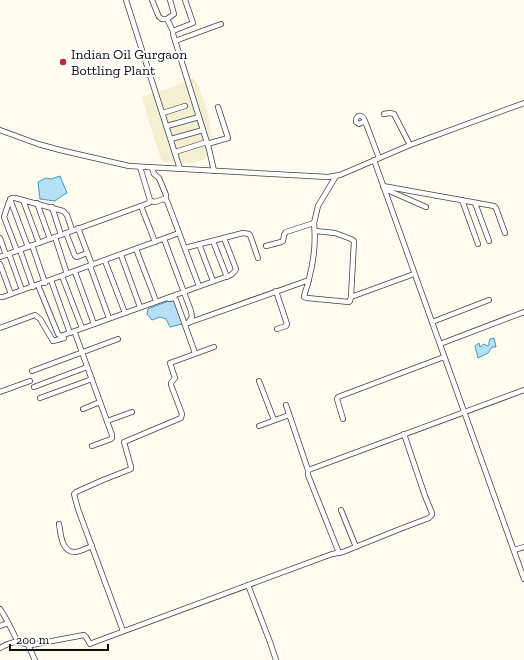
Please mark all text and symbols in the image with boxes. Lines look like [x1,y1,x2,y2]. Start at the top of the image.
place label: Indian Oil Gurgaon Bottling Plant [71,46,187,79]
marker: Indian Oil Gurgaon Bottling Plant [58,57,68,67]
scale bar [10,626,108,652]
text: 200 m [16,633,50,647]

